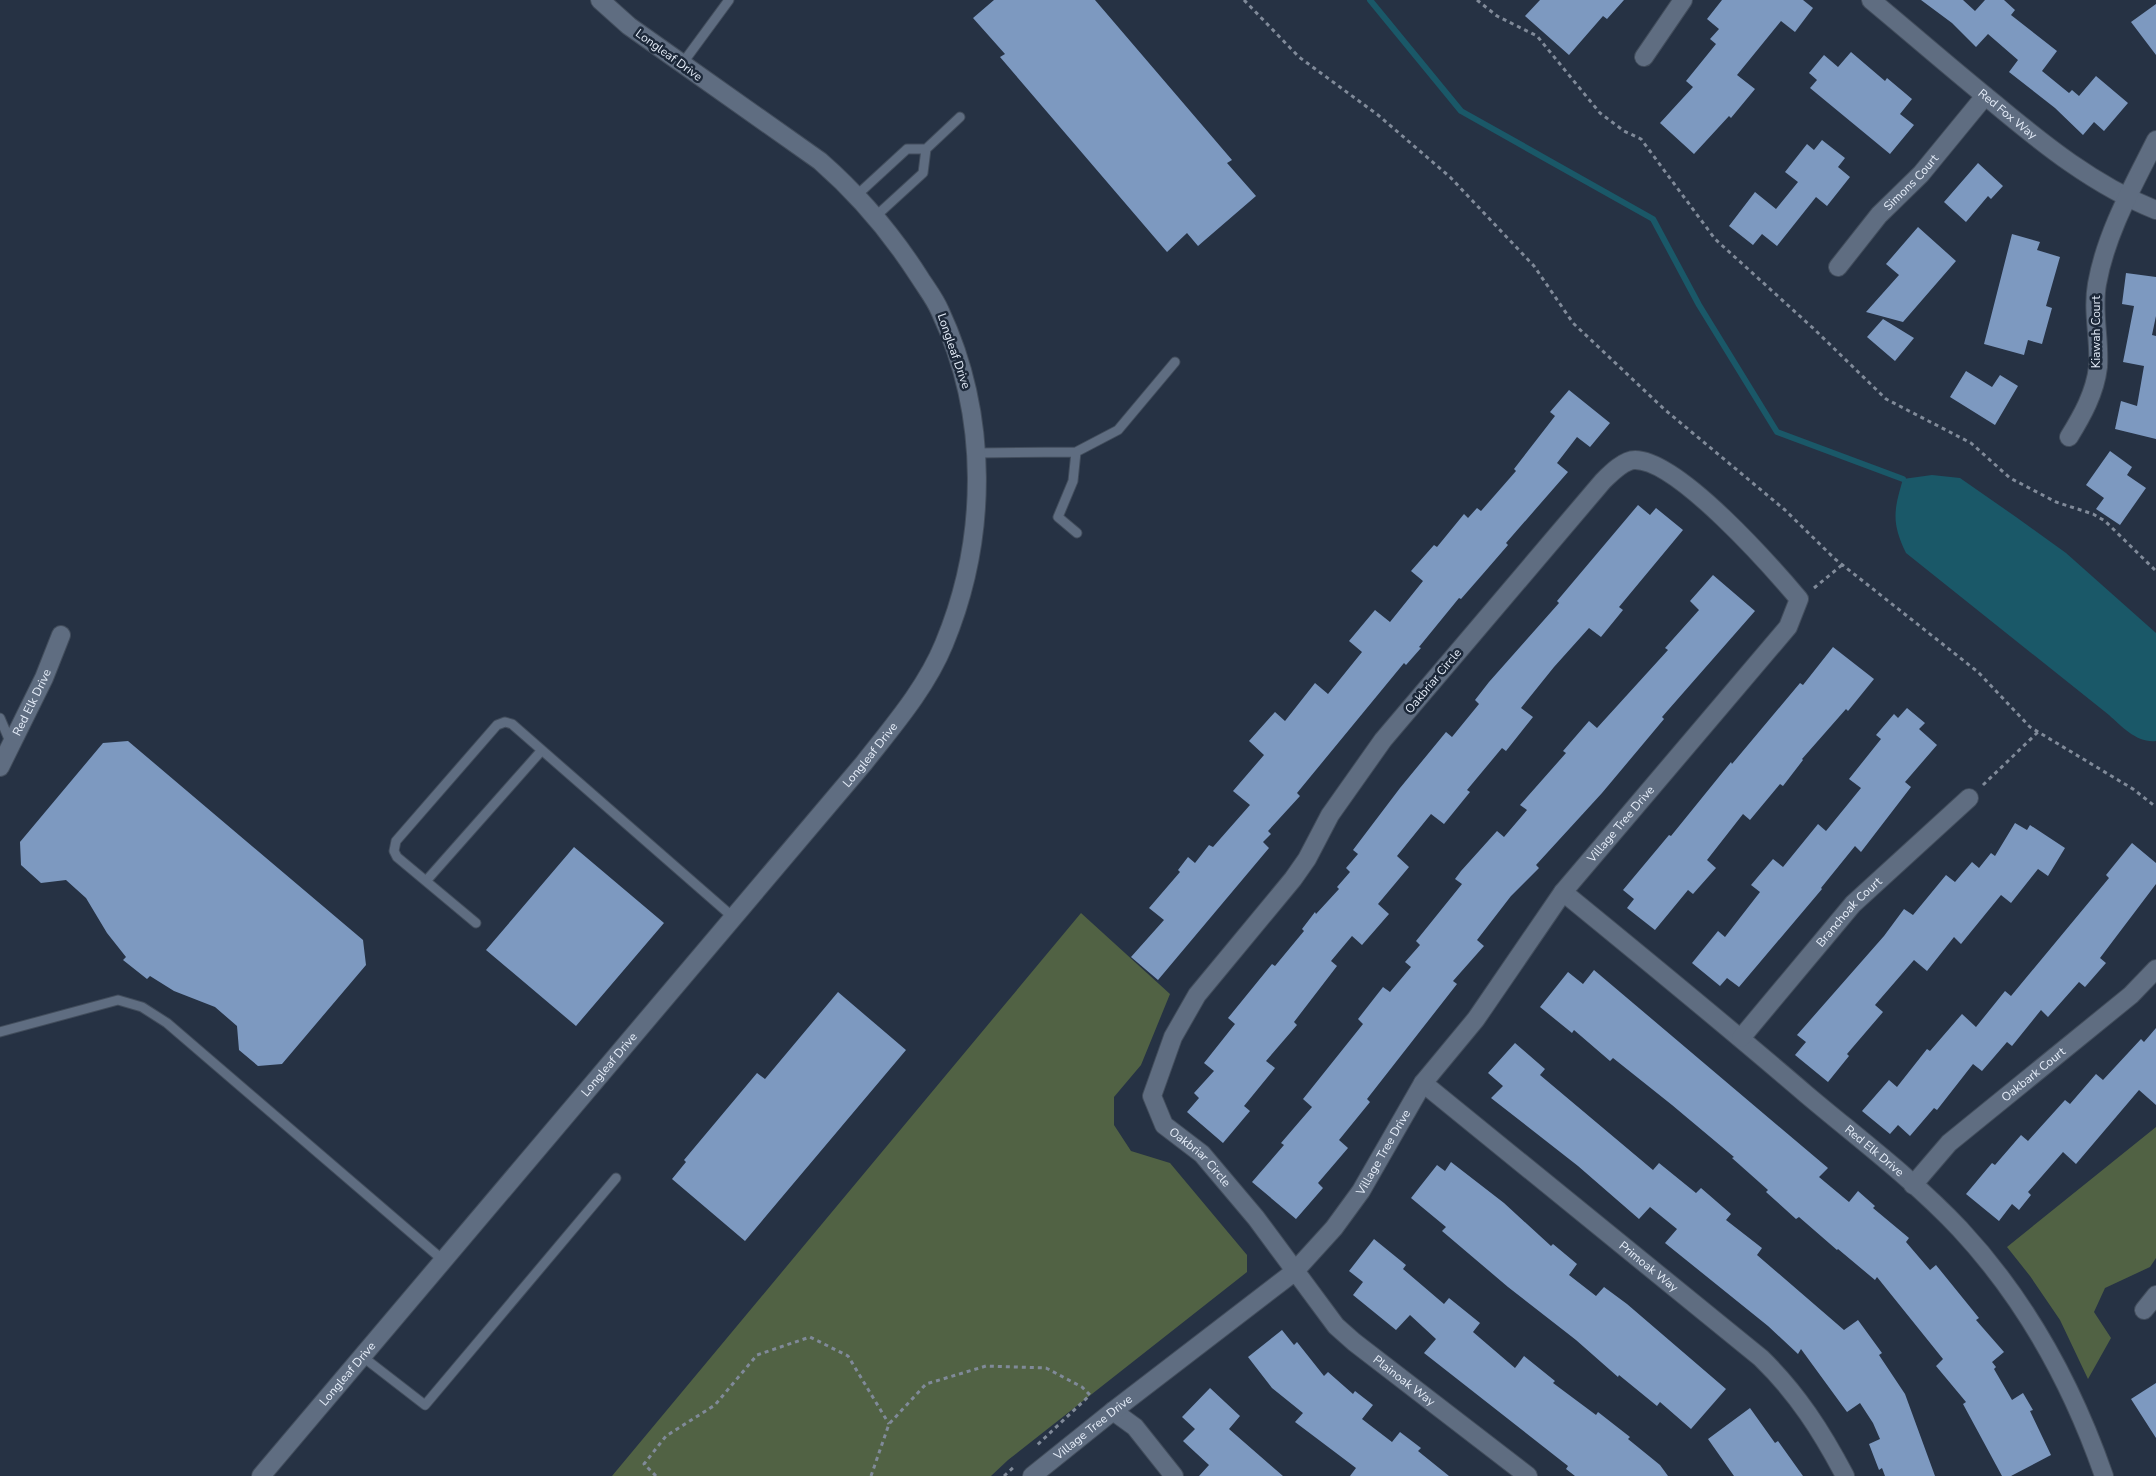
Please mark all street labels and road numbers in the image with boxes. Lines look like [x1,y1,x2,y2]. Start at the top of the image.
street label: Longleaf Drive [632,25,706,85]
street label: Red Fox Way [1975,85,2041,144]
street label: Simons Court [1880,150,1943,214]
street label: Kiawah Court [2088,295,2104,368]
street label: Longleaf Drive [934,311,974,391]
street label: Oakbriar Circle [1401,645,1465,717]
street label: Red Elk Drive [9,667,55,739]
street label: Longleaf Drive [839,719,901,790]
street label: Village Tree Drive [1583,782,1658,867]
street label: Branchoak Court [1812,873,1886,950]
street label: Longleaf Drive [577,1029,641,1100]
street label: Oakbark Court [1998,1043,2069,1105]
street label: Village Tree Drive [1352,1107,1414,1199]
street label: Red Elk Drive [1841,1121,1908,1180]
street label: Oakbriar Circle [1166,1124,1234,1190]
street label: Primoak Way [1616,1238,1682,1296]
street label: Longleaf Drive [316,1338,379,1409]
street label: Plainoak Way [1370,1352,1439,1410]
street label: Village Tree Drive [1050,1391,1135,1464]

